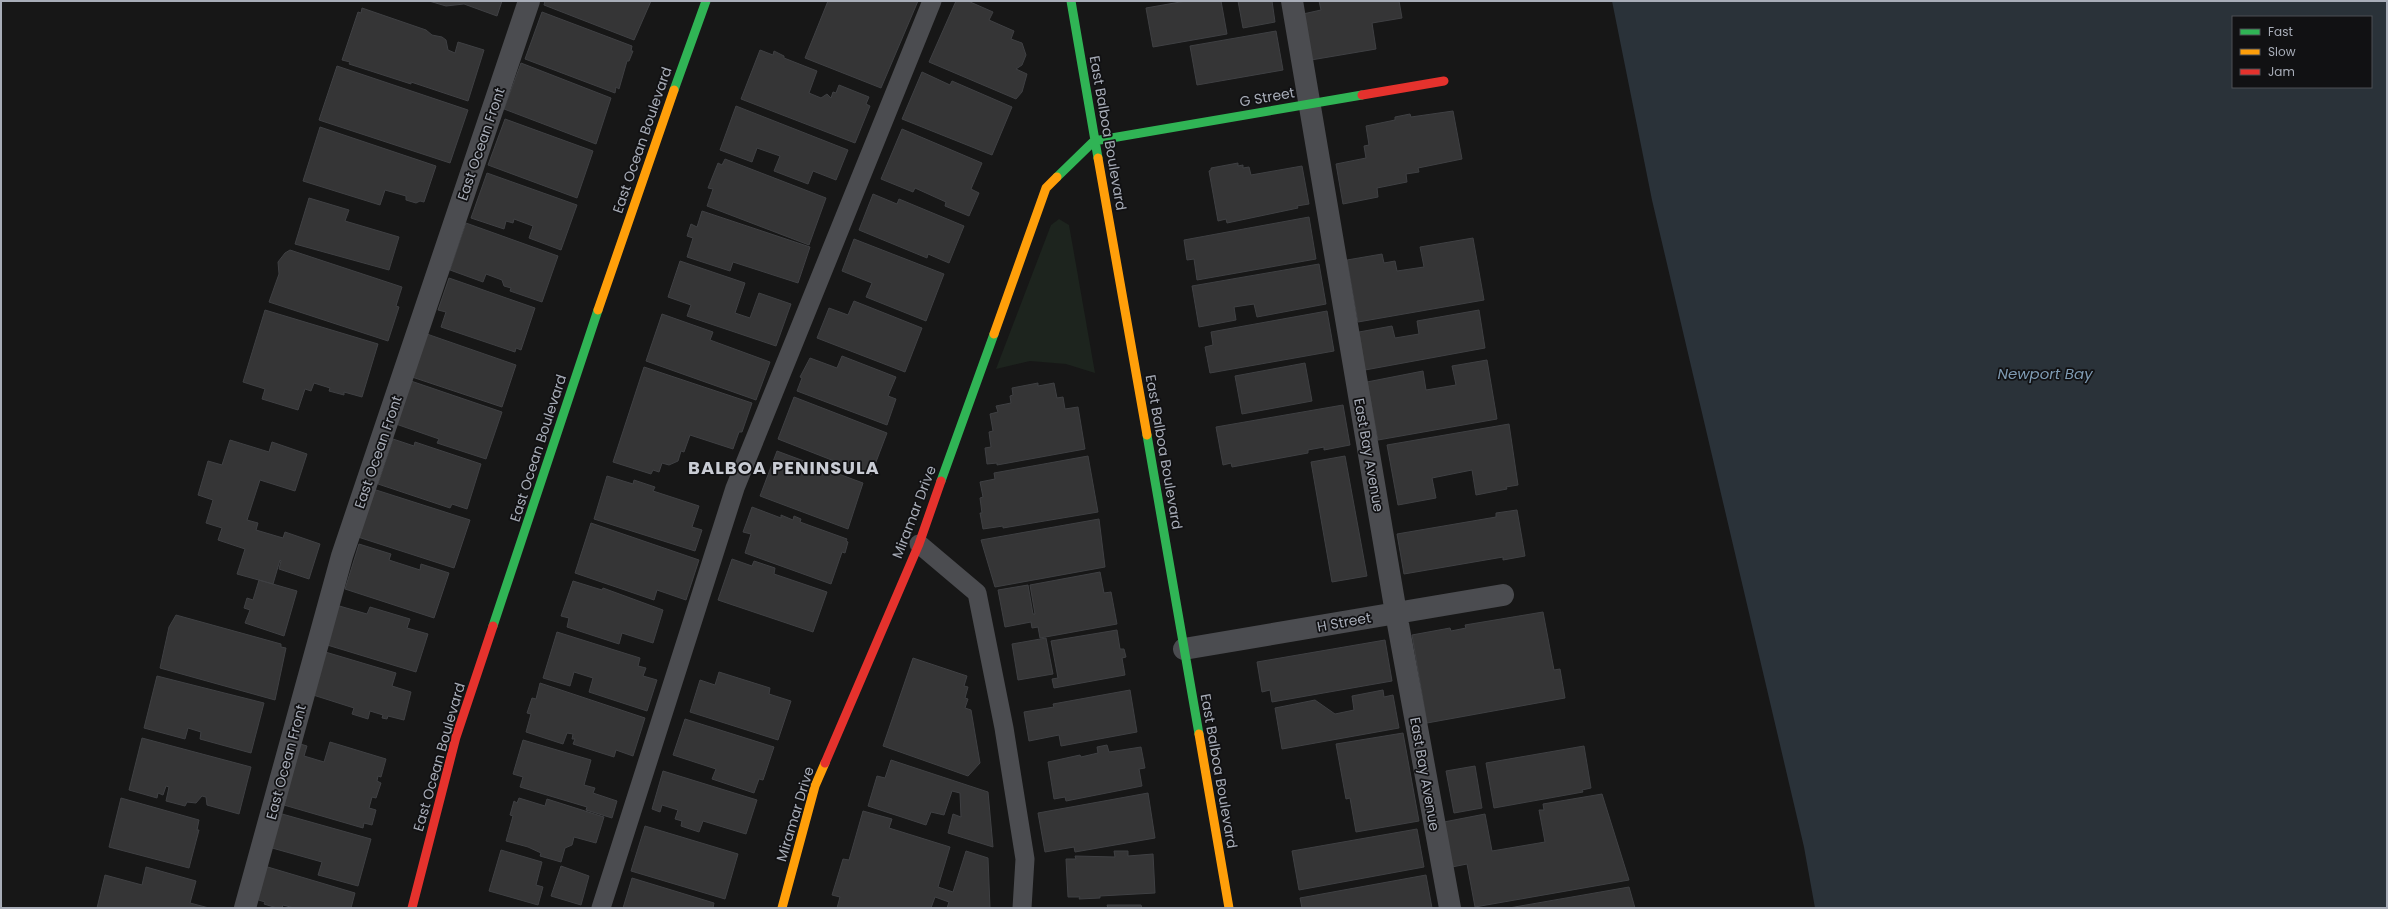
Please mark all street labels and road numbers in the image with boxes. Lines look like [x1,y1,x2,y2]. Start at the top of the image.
street label: East Balboa Boulevard [1085,54,1131,212]
street label: East Ocean Boulevard [608,64,676,216]
street label: G Street [1238,82,1296,112]
street label: East Ocean Front [452,85,510,203]
street label: East Ocean Boulevard [505,372,571,524]
street label: East Balboa Boulevard [1141,373,1187,531]
street label: East Ocean Front [349,393,407,511]
street label: East Bay Avenue [1349,397,1389,514]
street label: Miramar Drive [887,462,941,561]
street label: H Street [1315,607,1373,637]
street label: East Ocean Boulevard [408,680,470,834]
street label: East Balboa Boulevard [1196,692,1242,850]
street label: East Ocean Front [261,702,311,822]
street label: East Bay Avenue [1405,716,1445,833]
street label: Miramar Drive [771,764,819,864]

